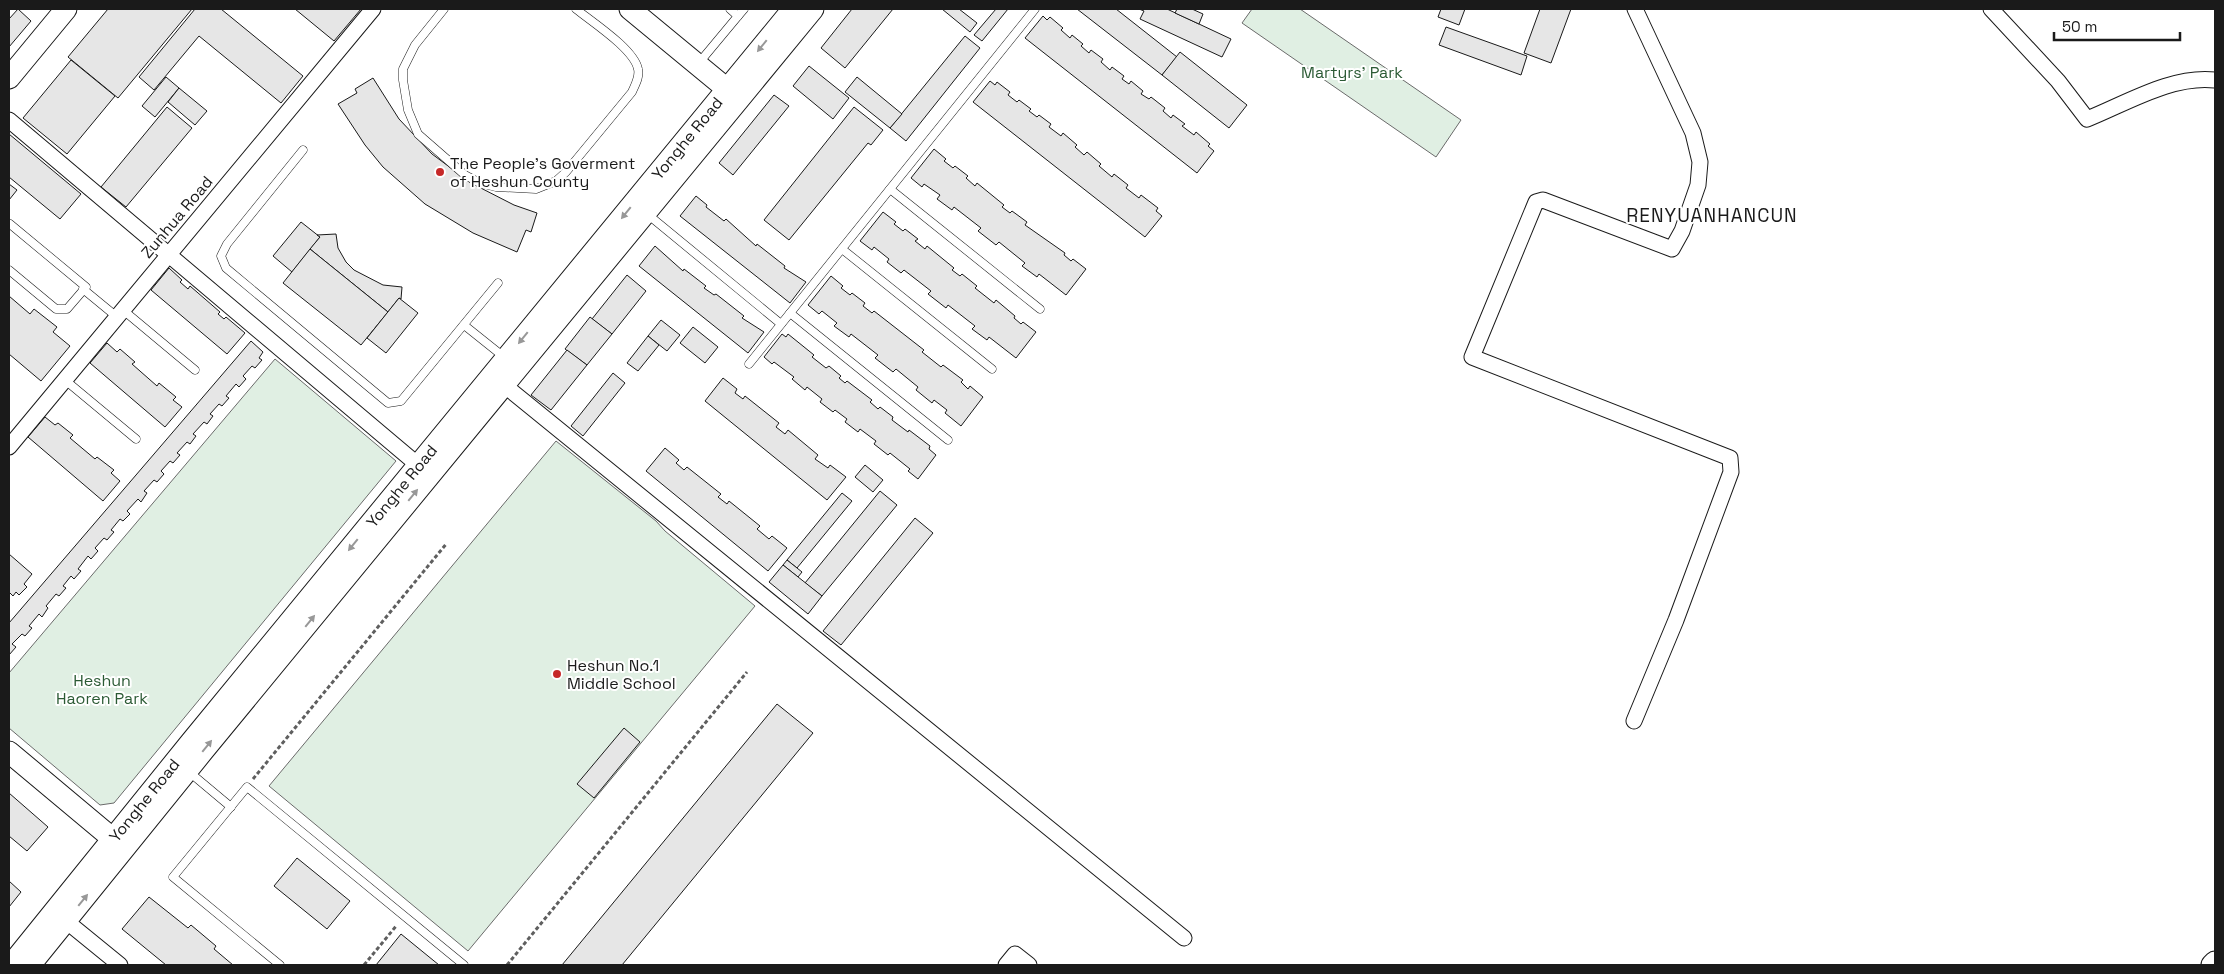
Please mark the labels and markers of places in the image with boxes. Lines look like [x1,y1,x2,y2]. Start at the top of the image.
place label: The People's Goverment of Heshun County [450,153,635,192]
marker: The People's Goverment of Heshun County [434,166,446,178]
place label: Heshun No.1 Middle School [567,655,676,694]
marker: Heshun No.1 Middle School [551,668,563,680]

